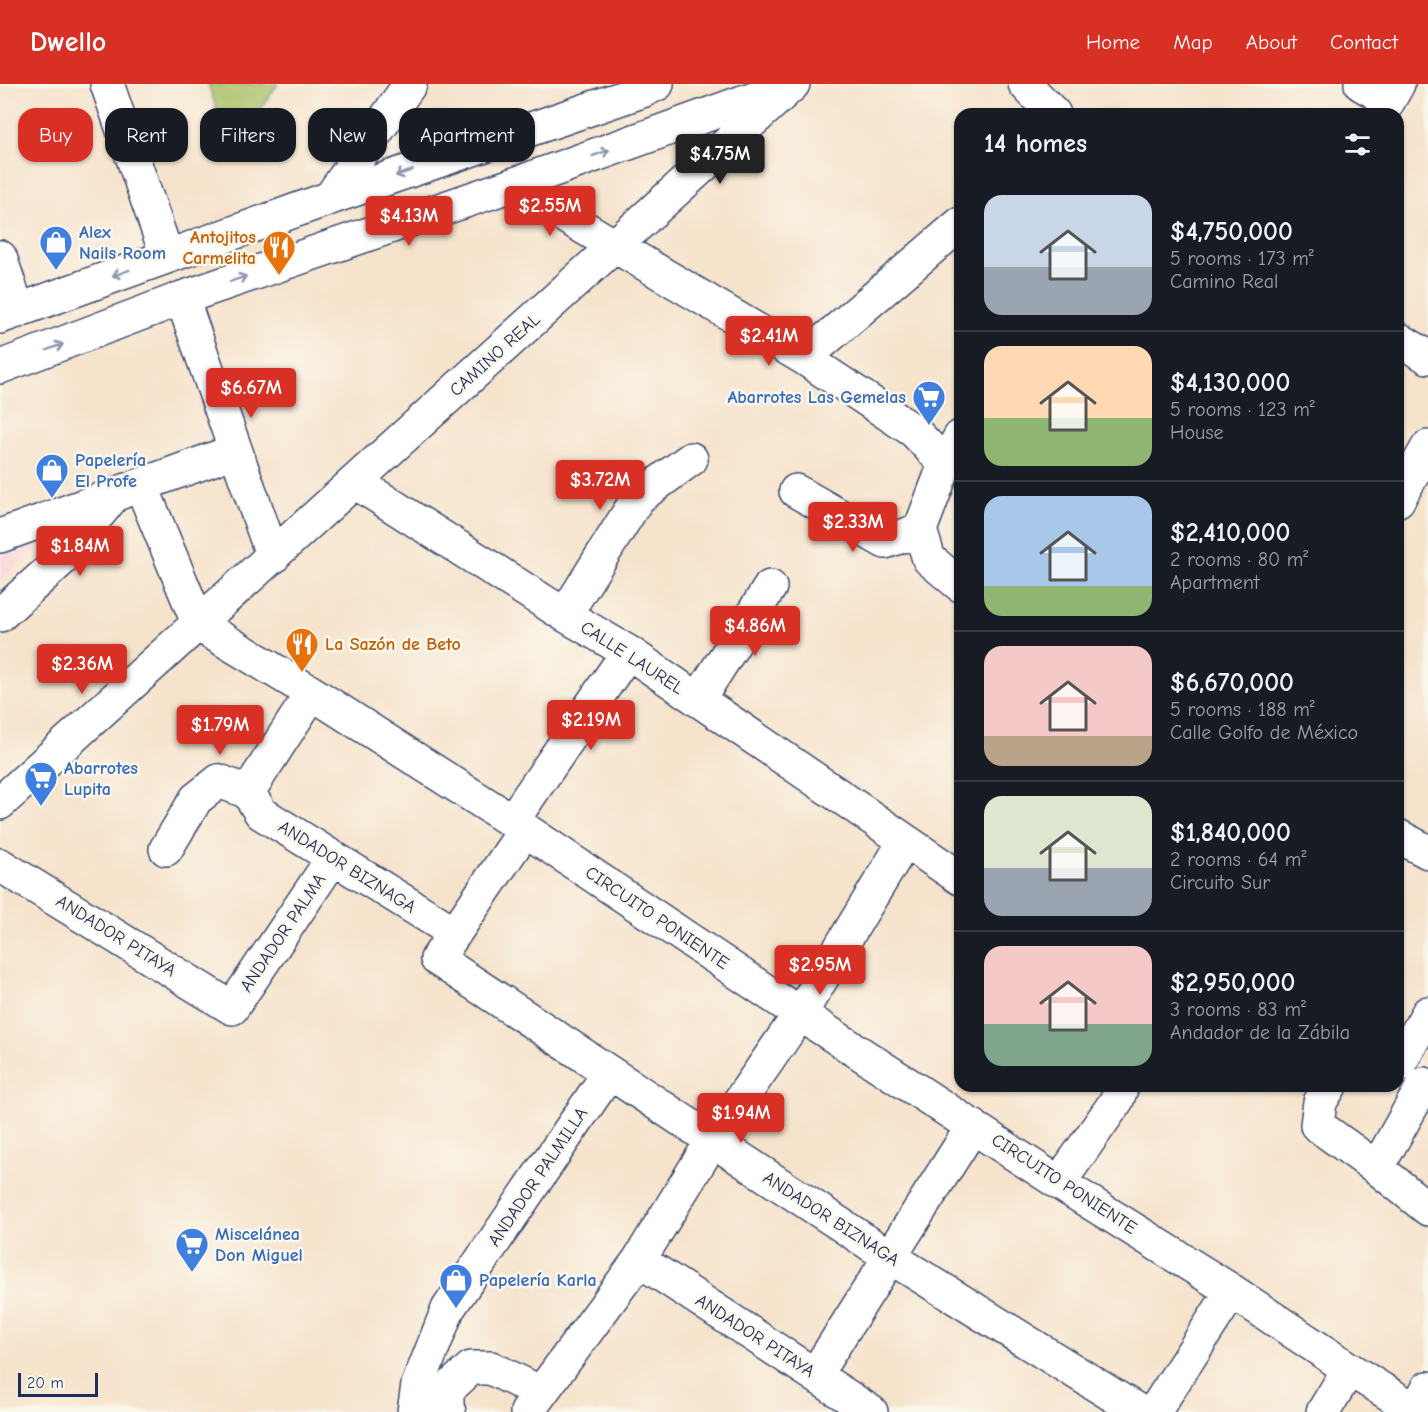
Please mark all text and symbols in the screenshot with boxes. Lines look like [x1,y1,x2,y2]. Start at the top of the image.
text: Dwello [30,26,106,58]
text: Home [1086,30,1140,54]
text: Map [1173,30,1213,54]
text: About [1246,30,1297,54]
text: Contact [1330,30,1398,54]
chip: Buy [18,108,93,162]
chip: Rent [105,108,188,162]
chip: Filters [200,108,296,162]
chip: New [308,108,387,162]
chip: Apartment [399,108,535,162]
icon: filters [1341,128,1374,161]
text: 14 homes [984,129,1087,159]
pin: $4.75M [671,134,769,185]
text: $4.75M [690,142,750,165]
one-way arrow [591,147,609,158]
one-way arrow [394,168,413,179]
pin: $2.55M [501,186,599,237]
text: $2.55M [519,194,581,217]
pin: $4.13M [360,196,458,247]
text: $4.13M [380,204,438,227]
text: $4,750,000 [1170,217,1293,247]
icon: home [1032,219,1104,291]
place label: Alex Nails Room [79,222,166,264]
shop icon: Alex Nails Room [38,224,74,271]
place label: Antojitos Carmelita [182,227,256,269]
restaurant icon: Antojitos Carmelita [261,229,297,276]
text: 5 rooms · 173 m² [1170,247,1314,270]
one-way arrow [112,268,131,279]
text: Camino Real [1170,270,1278,293]
one-way arrow [228,272,247,283]
street label: CAMINO REAL [446,309,544,401]
pin: $2.41M [720,316,818,367]
text: $2.41M [740,324,798,347]
one-way arrow [45,340,64,351]
pin: $6.67M [202,368,300,419]
text: $4,130,000 [1170,368,1290,398]
icon: home [1032,370,1104,442]
text: $6.67M [220,376,282,399]
supermarket icon: Abarrotes Las Gemelas [911,379,947,426]
place label: Abarrotes Las Gemelas [727,387,906,408]
text: 5 rooms · 123 m² [1170,398,1315,421]
text: House [1170,421,1224,444]
place label: Papelería El Profe [75,450,146,492]
shop icon: Papelería El Profe [34,452,70,499]
pin: $3.72M [551,460,649,511]
text: $3.72M [570,468,630,491]
pin: $2.33M [804,502,902,553]
text: $2.33M [822,510,884,533]
text: $2,410,000 [1170,518,1290,548]
icon: home [1032,520,1104,592]
pin: $1.84M [31,526,129,577]
text: $1.84M [50,534,110,557]
text: 2 rooms · 80 m² [1170,548,1308,571]
text: Apartment [1170,571,1260,594]
pin: $4.86M [706,606,804,657]
text: $4.86M [724,614,786,637]
street label: CALLE LAUREL [576,617,688,699]
restaurant icon: La Sazón de Beto [284,626,320,673]
place label: La Sazón de Beto [325,634,461,655]
pin: $2.36M [33,644,131,695]
text: $2.36M [51,652,113,675]
text: $6,670,000 [1170,668,1294,698]
icon: home [1032,670,1104,742]
text: 5 rooms · 188 m² [1170,698,1315,721]
pin: $2.19M [542,700,640,751]
pin: $1.79M [171,705,269,756]
text: $2.19M [561,708,621,731]
text: $1.79M [191,713,249,736]
text: Calle Golfo de México [1170,721,1358,744]
place label: Abarrotes Lupita [64,758,138,800]
supermarket icon: Abarrotes Lupita [23,760,59,807]
street label: ANDADOR BIZNAGA [274,816,420,918]
text: $1,840,000 [1170,818,1291,848]
icon: home [1032,820,1104,892]
text: 2 rooms · 64 m² [1170,848,1306,871]
street label: CIRCUITO PONIENTE [581,862,733,974]
street label: ANDADOR PALMA [236,870,330,996]
text: Circuito Sur [1170,871,1270,894]
street label: ANDADOR PITAYA [52,891,180,981]
pin: $2.95M [771,945,869,996]
text: $2.95M [789,953,851,976]
text: $2,950,000 [1170,968,1295,998]
icon: home [1032,970,1104,1042]
text: 3 rooms · 83 m² [1170,998,1306,1021]
text: Andador de la Zábila [1170,1021,1350,1044]
pin: $1.94M [692,1093,790,1144]
text: $1.94M [711,1101,771,1124]
street label: ANDADOR PALMILLA [484,1104,592,1250]
street label: CIRCUITO PONIENTE [987,1129,1141,1239]
street label: ANDADOR BIZNAGA [759,1167,903,1271]
place label: Miscelánea Don Miguel [215,1224,303,1266]
supermarket icon: Miscelánea Don Miguel [174,1226,210,1273]
shop icon: Papelería Karla [438,1262,474,1309]
place label: Papelería Karla [479,1270,597,1291]
street label: ANDADOR PITAYA [692,1290,818,1382]
scale bar [18,1370,98,1398]
text: 20 m [27,1374,64,1392]

